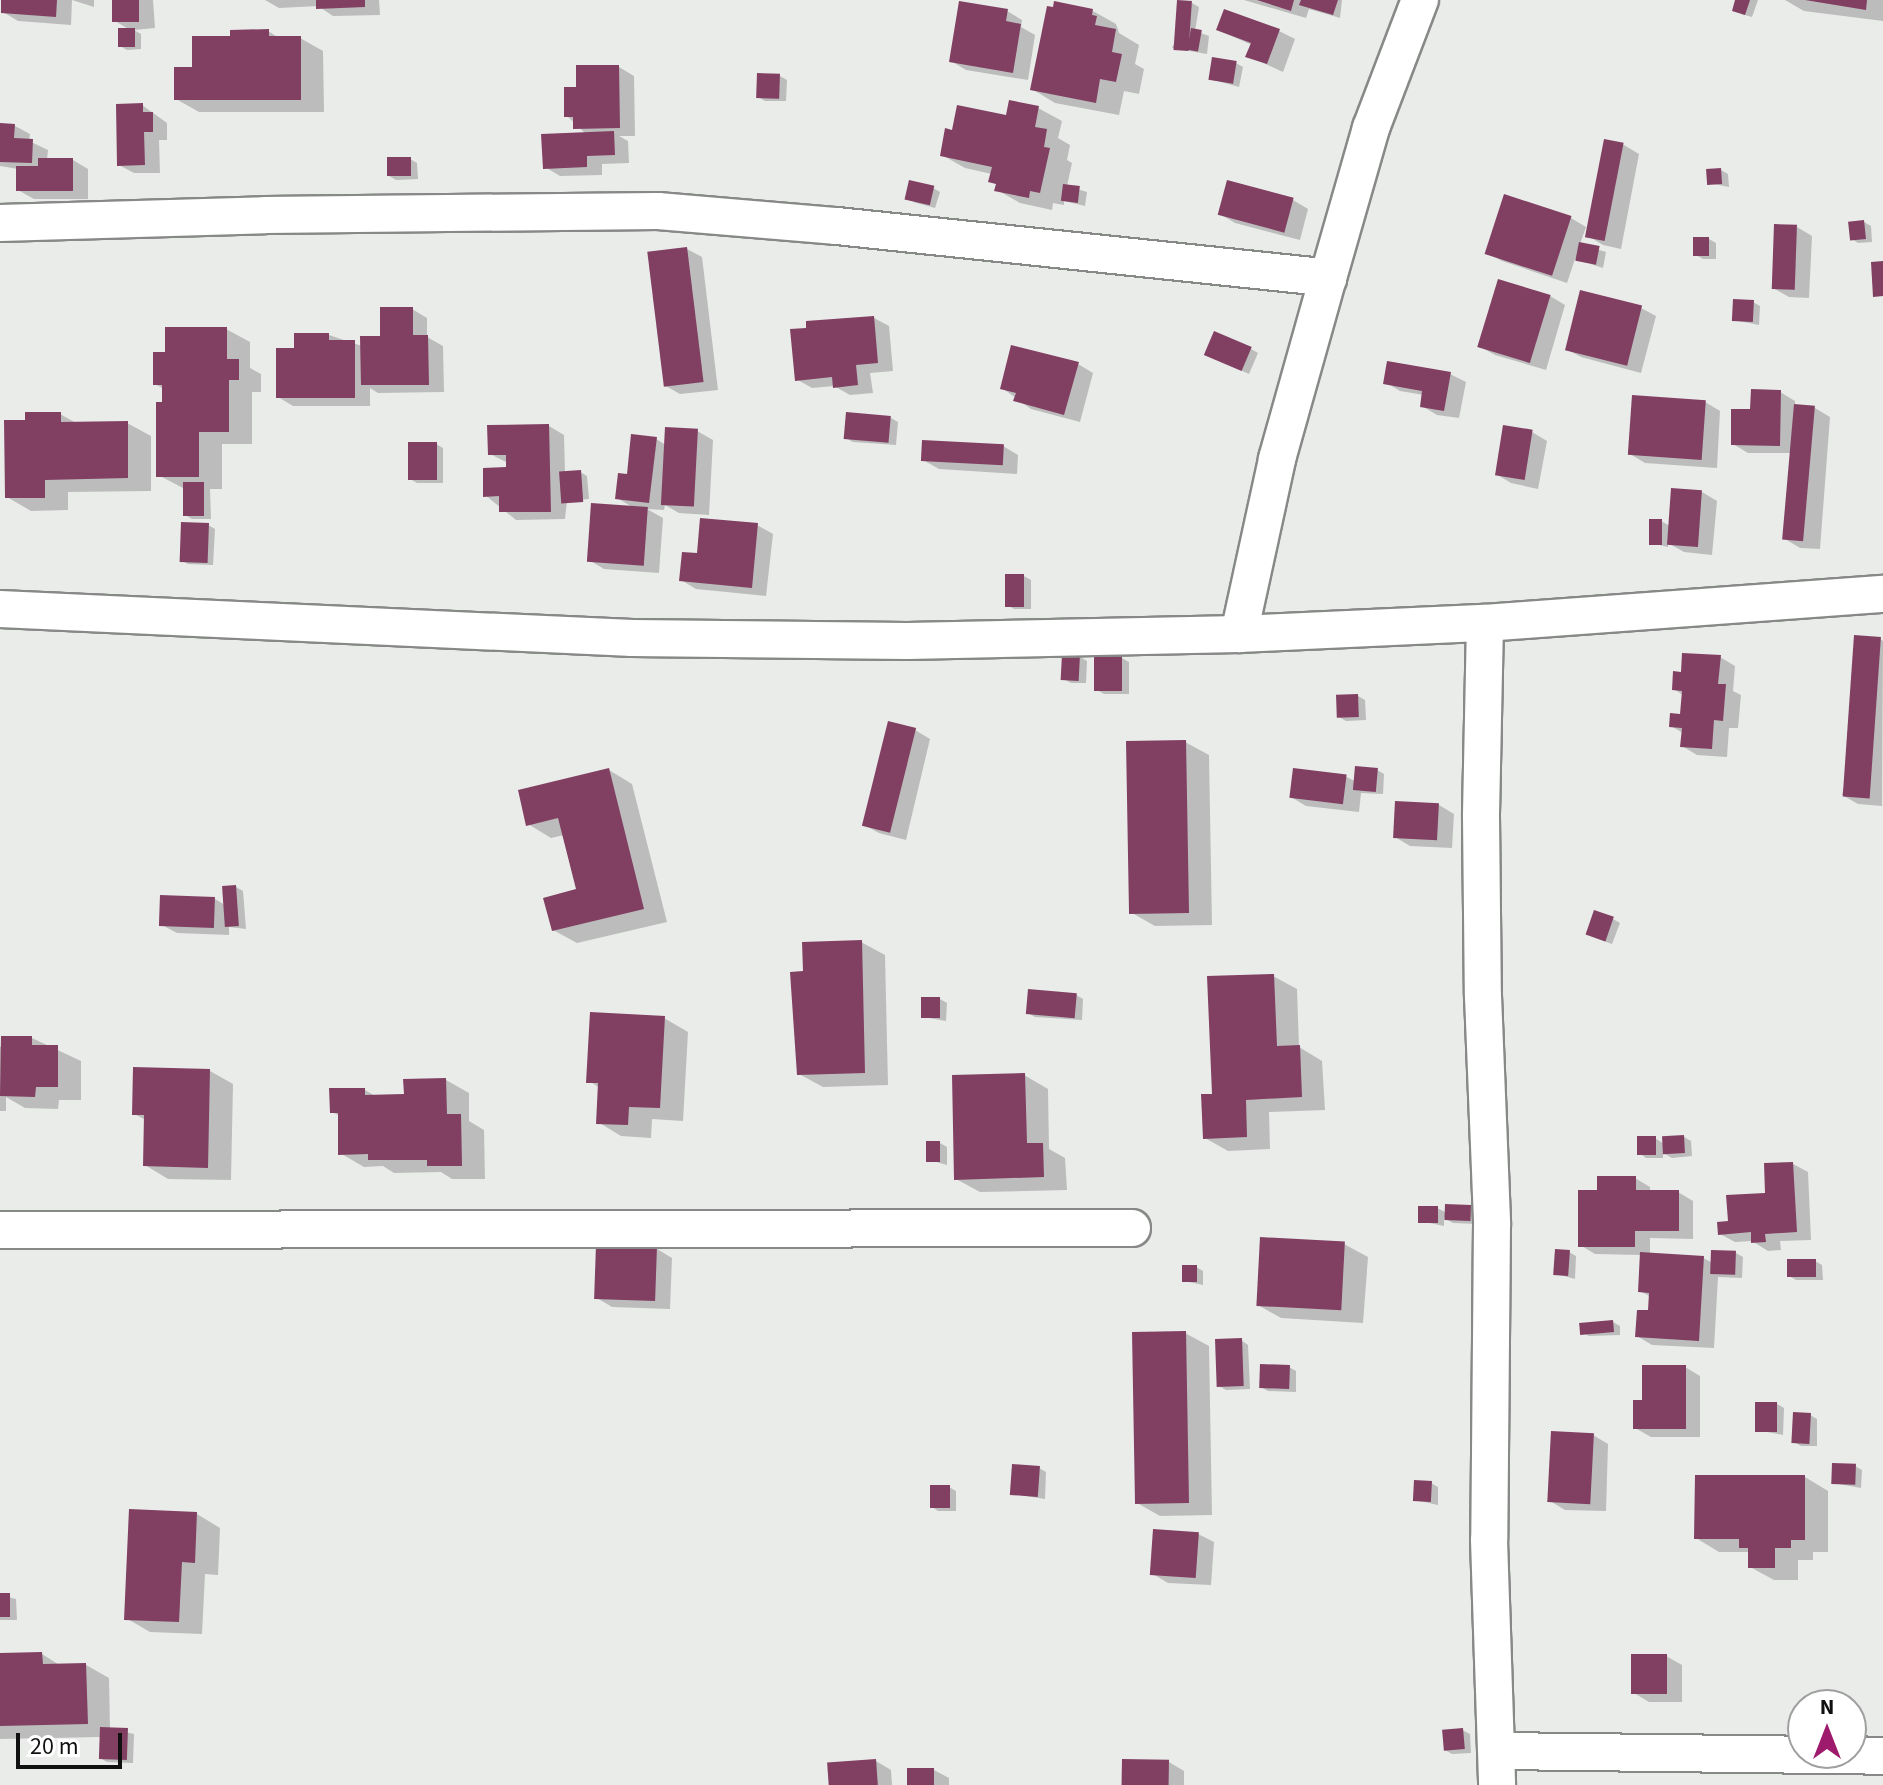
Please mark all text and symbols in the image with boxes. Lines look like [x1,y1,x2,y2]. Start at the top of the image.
north arrow [1787,1689,1867,1769]
text: N [1820,1691,1834,1723]
scale bar [20,1717,126,1767]
text: 20 m [30,1729,79,1764]

